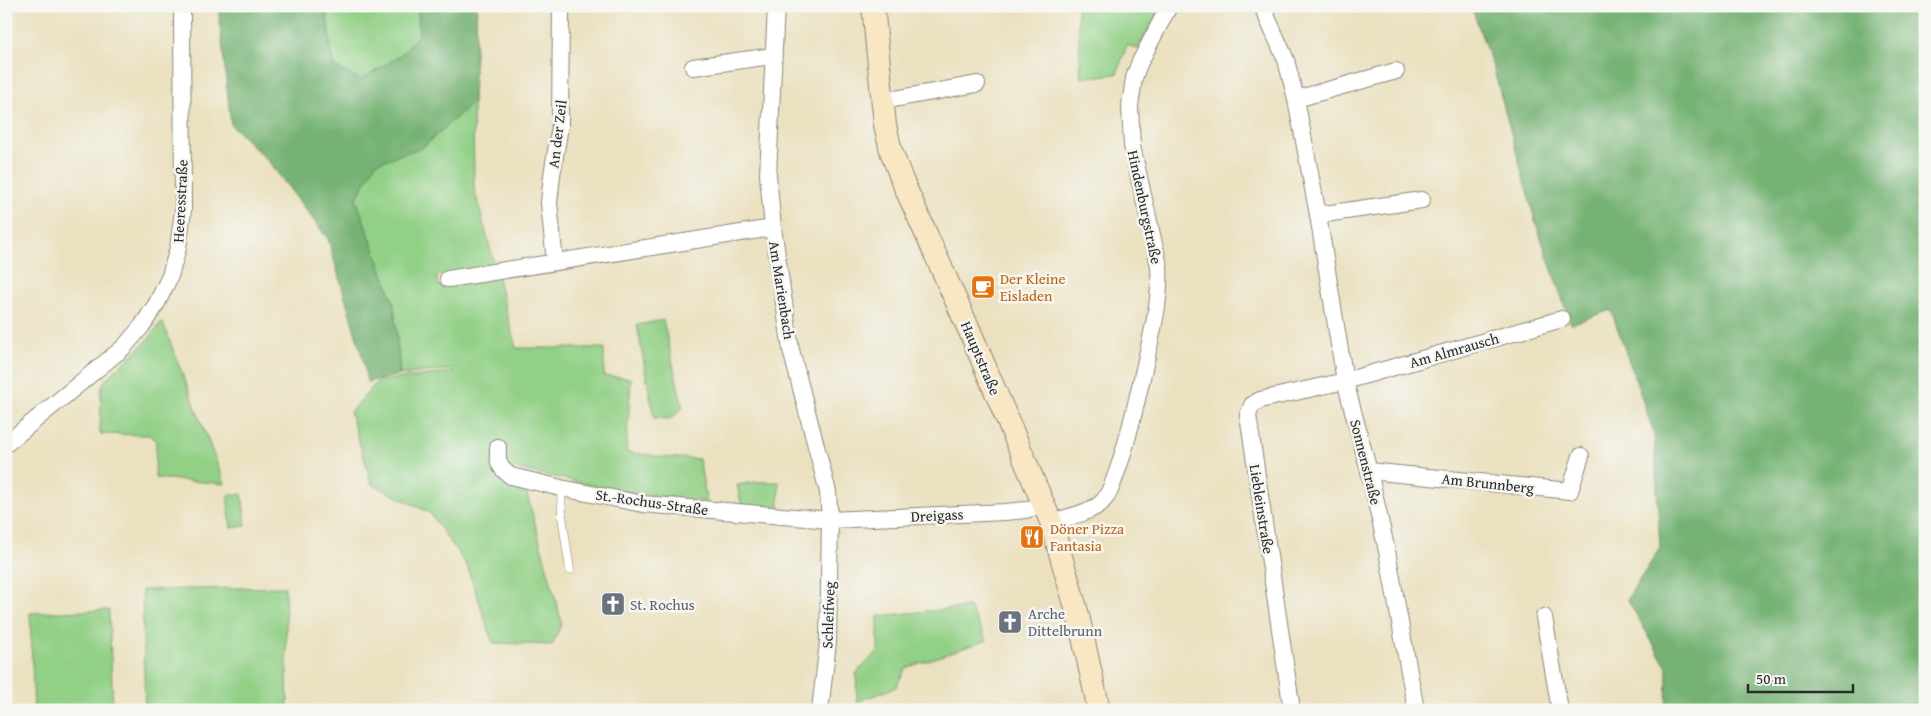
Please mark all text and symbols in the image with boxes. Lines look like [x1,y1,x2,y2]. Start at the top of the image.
street label: An der Zeil [542,99,572,169]
street label: Hindenburgstraße [1123,148,1167,266]
street label: Heeresstraße [167,159,193,243]
street label: Am Marienbach [764,239,800,341]
place label: Der Kleine Eisladen [1000,268,1065,306]
cafe icon: Der Kleine Eisladen [970,274,996,300]
street label: Hauptstraße [956,318,1006,398]
street label: Am Almrausch [1407,327,1502,373]
street label: Sonnenstraße [1345,417,1387,507]
street label: Liebleinstraße [1245,463,1279,555]
street label: Am Brunnberg [1441,468,1536,498]
street label: St.-Rochus-Straße [594,484,710,520]
street label: Dreigass [910,503,964,527]
place label: Döner Pizza Fantasia [1050,518,1124,556]
restaurant icon: Döner Pizza Fantasia [1019,524,1045,550]
street label: Schleifweg [816,580,840,649]
church icon: St. Rochus [600,591,626,617]
place label: St. Rochus [630,594,695,615]
place label: Arche Dittelbrunn [1028,603,1103,641]
church icon: Arche Dittelbrunn [997,609,1023,635]
scale bar [1748,661,1854,693]
text: 50 m [1756,668,1787,689]

